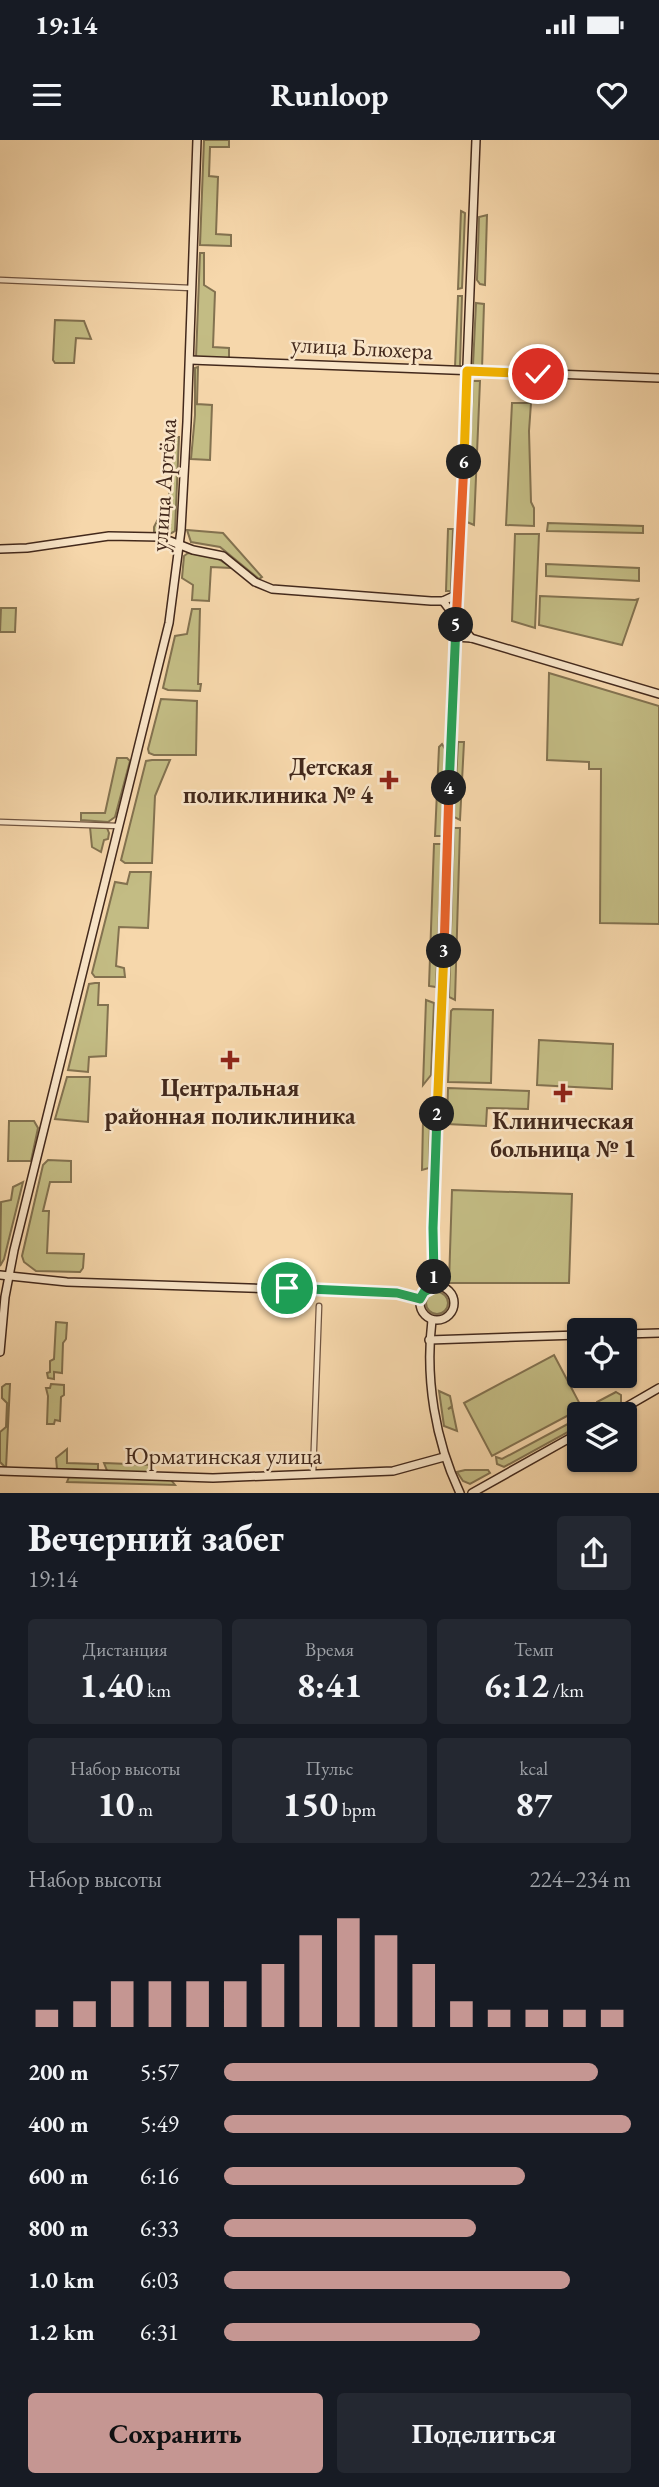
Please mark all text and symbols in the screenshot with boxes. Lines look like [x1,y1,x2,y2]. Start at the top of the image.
text: 19:14 [35,8,97,42]
text: Runloop [271,74,388,116]
icon: menu [28,76,66,114]
icon: heart [593,76,631,114]
street label: улица Блюхера [290,328,434,366]
pin [508,344,568,404]
icon: check [519,355,557,393]
street label: улица Артёма [143,417,183,553]
pin: 6 [447,444,482,480]
text: 6 [458,449,469,474]
pin: 5 [438,608,474,643]
text: 5 [450,612,461,637]
place label: Детская поликлиника № 4 [183,751,373,810]
marker: Детская поликлиника № 4 [379,770,399,790]
pin: 4 [432,770,466,806]
text: 4 [443,775,454,800]
pin: 3 [426,934,462,968]
text: 3 [438,938,449,963]
marker: Центральная районная поликлиника [220,1050,240,1070]
place label: Центральная районная поликлиника [105,1072,356,1131]
marker: Клиническая больница № 1 [553,1083,573,1103]
pin: 2 [420,1096,454,1132]
text: 2 [431,1101,442,1126]
place label: Клиническая больница № 1 [490,1105,636,1164]
pin [257,1258,317,1318]
pin: 1 [416,1260,452,1294]
text: 1 [428,1264,439,1289]
icon: arrive [268,1269,306,1307]
map controls [567,1318,637,1472]
button: locate [567,1318,637,1388]
button: layers [567,1402,637,1472]
street label: Юрматинская улица [124,1440,322,1471]
text: Вечерний забег [28,1513,284,1562]
button: share [557,1516,631,1590]
text: 19:14 [28,1564,78,1594]
text: Дистанция [83,1637,168,1662]
text: Время [305,1637,354,1662]
text: Темп [514,1637,554,1662]
text: 1.40 [79,1662,144,1707]
text: 8:41 [297,1662,362,1707]
text: 6:12 [484,1662,549,1707]
text: km [144,1678,171,1703]
text: /km [549,1678,584,1703]
text: Набор высоты [70,1756,180,1781]
text: Пульс [305,1756,354,1781]
text: kcal [520,1756,548,1781]
text: 10 [97,1781,134,1826]
text: 150 [283,1781,338,1826]
text: 87 [515,1781,552,1826]
text: m [134,1797,153,1822]
text: bpm [338,1797,376,1822]
text: Набор высоты [28,1864,162,1894]
text: 224–234 m [530,1864,631,1894]
text: 200 m [28,2057,89,2087]
text: 5:57 [140,2057,179,2087]
text: 400 m [28,2109,89,2139]
text: 5:49 [140,2109,179,2139]
text: 600 m [28,2161,89,2191]
text: 6:16 [140,2161,179,2191]
text: 800 m [28,2213,89,2243]
text: 6:33 [140,2213,179,2243]
text: 1.0 km [28,2265,95,2295]
text: 6:03 [140,2265,179,2295]
text: 1.2 km [28,2317,95,2347]
text: 6:31 [140,2317,179,2347]
button: Сохранить [28,2393,323,2473]
button: Поделиться [337,2393,631,2473]

